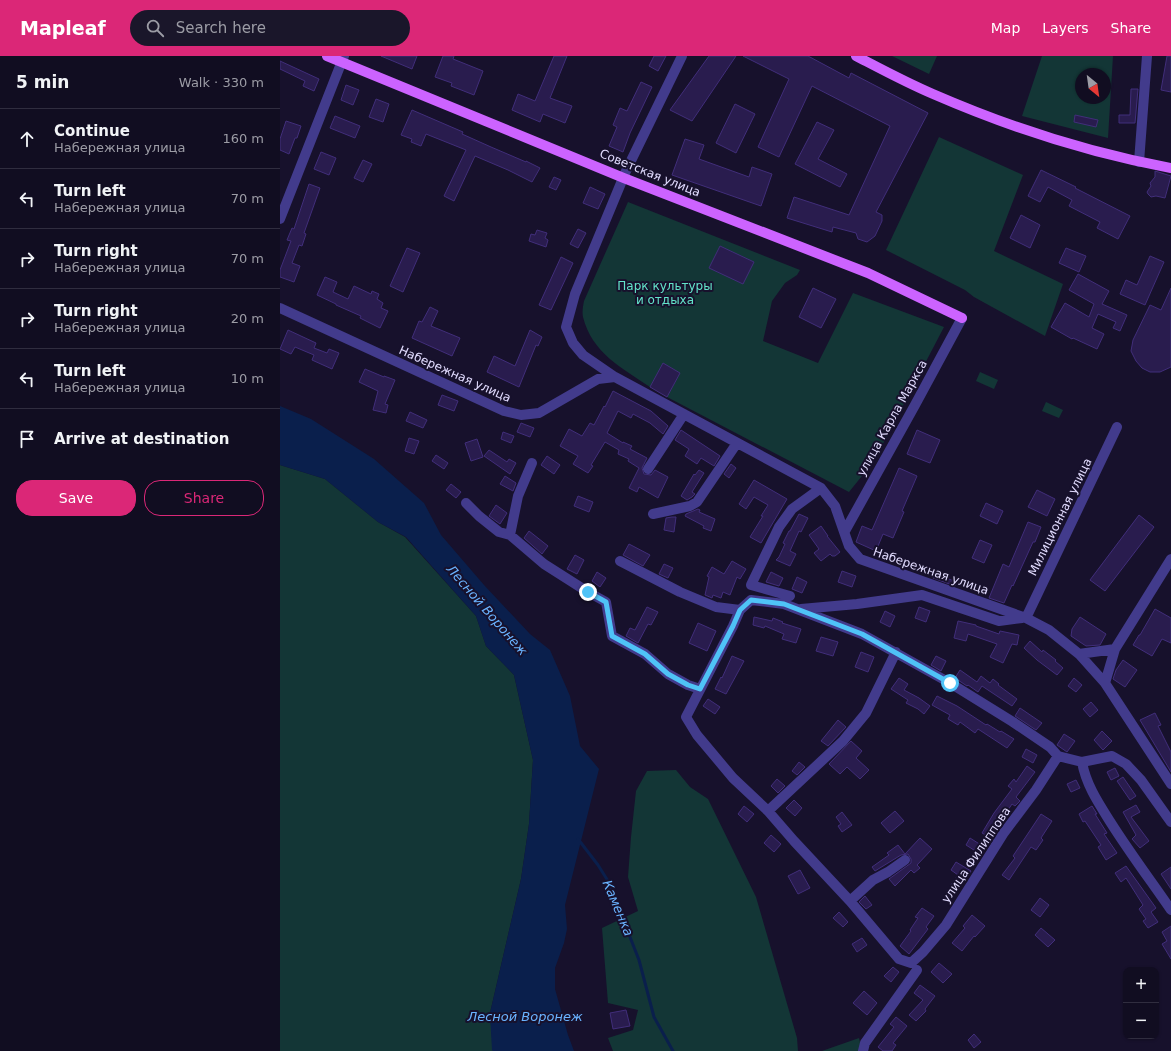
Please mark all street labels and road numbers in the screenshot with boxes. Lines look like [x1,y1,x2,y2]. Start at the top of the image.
street label: Советская улица [598,146,702,200]
street label: Набережная улица [397,343,513,405]
street label: улица Карла Маркса [854,357,930,479]
street label: Милиционная улица [1025,456,1095,578]
street label: Набережная улица [871,545,991,597]
street label: улица Филиппова [939,804,1013,906]

